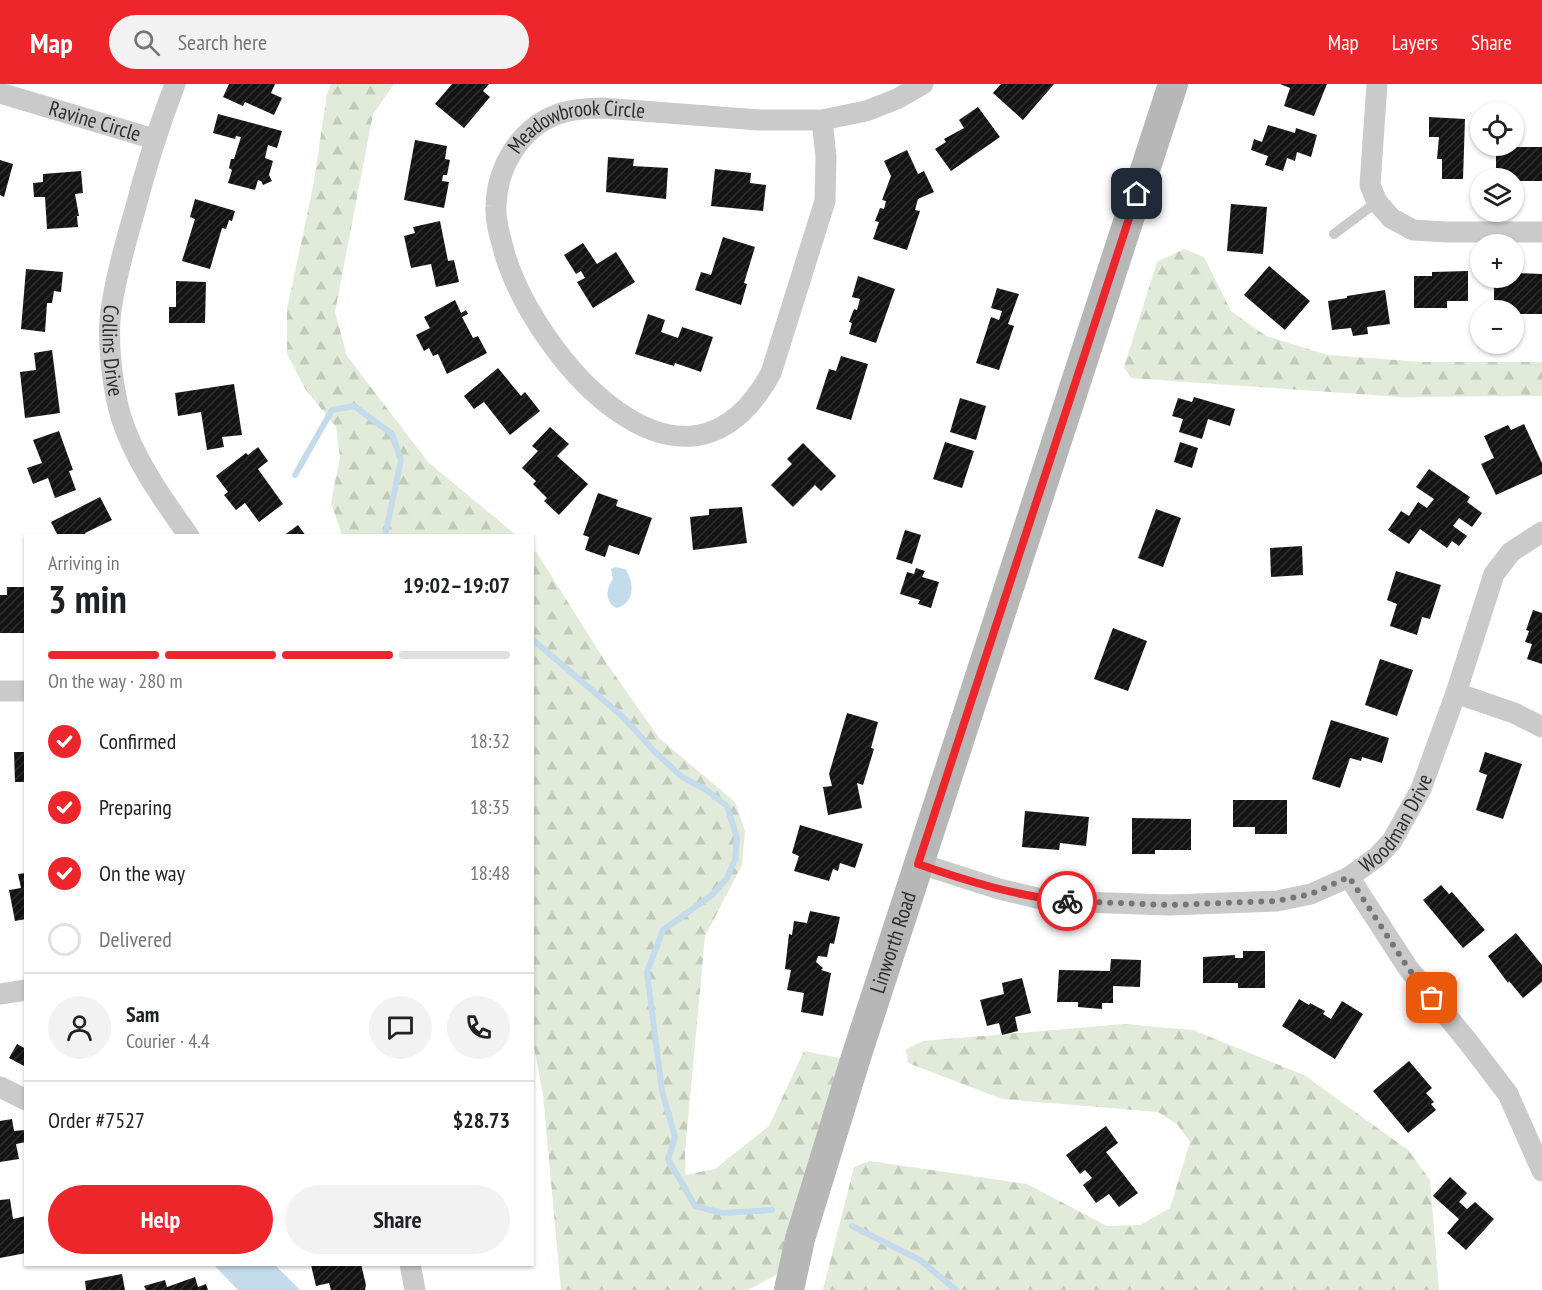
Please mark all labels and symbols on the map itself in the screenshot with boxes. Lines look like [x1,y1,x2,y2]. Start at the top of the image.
street label: Ravine Circle [46,94,144,147]
street label: Meadowbrook Circle [501,94,646,159]
pin [1111,168,1162,219]
street label: Collins Drive [97,303,130,398]
street label: Woodman Drive [1354,770,1438,878]
courier [1037,871,1097,931]
street label: Linworth Road [864,888,922,997]
pin [1406,972,1457,1023]

